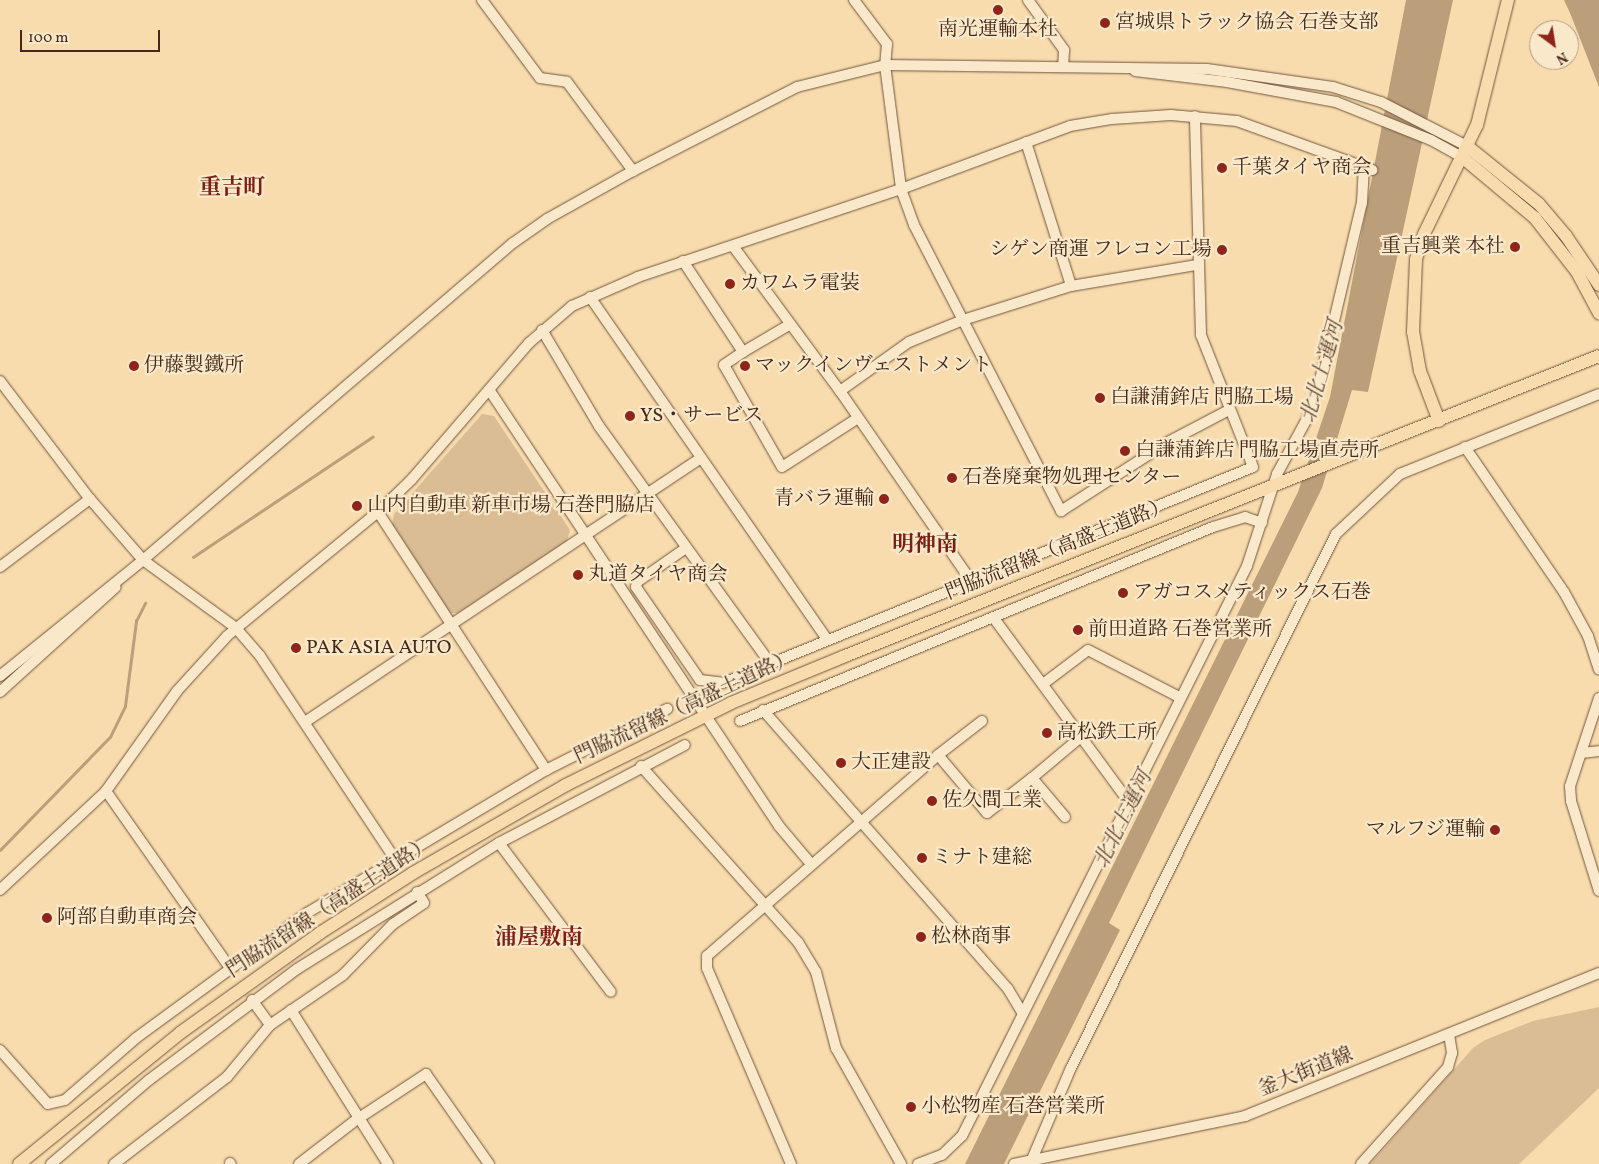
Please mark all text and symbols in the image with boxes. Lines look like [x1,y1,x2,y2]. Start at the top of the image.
marker: 南光運輸本社 [992,4,1004,16]
place label: 宮城県トラック協会 石巻支部 [1115,11,1379,35]
marker: 宮城県トラック協会 石巻支部 [1099,17,1111,29]
place label: 南光運輸本社 [938,18,1058,42]
scale bar [22,20,162,52]
north arrow [1529,20,1579,70]
text: 100 m [28,28,68,49]
text: N [1552,47,1571,68]
place label: 千葉タイヤ商会 [1232,156,1372,180]
marker: 千葉タイヤ商会 [1216,162,1228,174]
district label: 重吉町 [199,176,265,202]
place label: 重吉興業 本社 [1381,235,1505,259]
place label: シゲン商運 フレコン工場 [988,238,1212,262]
marker: 重吉興業 本社 [1509,241,1521,253]
marker: シゲン商運 フレコン工場 [1216,244,1228,256]
place label: カワムラ電装 [740,272,860,296]
marker: カワムラ電装 [724,278,736,290]
water label: 北北上運河 [1296,318,1350,426]
place label: 伊藤製鐵所 [144,354,244,378]
place label: マックインヴェストメント [755,354,995,378]
marker: 伊藤製鐵所 [128,360,140,372]
marker: マックインヴェストメント [739,360,751,372]
place label: 白謙蒲鉾店 門脇工場 [1110,386,1294,410]
marker: 白謙蒲鉾店 門脇工場 [1094,392,1106,404]
place label: YS・サービス [640,404,763,428]
marker: YS・サービス [624,410,636,422]
place label: 白謙蒲鉾店 門脇工場直売所 [1135,439,1379,463]
marker: 白謙蒲鉾店 門脇工場直売所 [1119,445,1131,457]
place label: 石巻廃棄物処理センター [962,466,1182,490]
marker: 石巻廃棄物処理センター [946,472,958,484]
place label: 青バラ運輸 [774,487,874,511]
marker: 青バラ運輸 [878,493,890,505]
place label: 山内自動車 新車市場 石巻門脇店 [367,494,655,518]
street label: 門脇流留線（高盛土道路） [942,494,1174,606]
marker: 山内自動車 新車市場 石巻門脇店 [351,500,363,512]
district label: 明神南 [892,533,958,559]
place label: 丸道タイヤ商会 [588,563,728,587]
marker: 丸道タイヤ商会 [572,569,584,581]
place label: アガコスメティックス石巻 [1133,581,1373,605]
marker: アガコスメティックス石巻 [1117,587,1129,599]
place label: 前田道路 石巻営業所 [1088,618,1272,642]
marker: 前田道路 石巻営業所 [1072,624,1084,636]
place label: PAK ASIA AUTO [306,636,451,660]
marker: PAK ASIA AUTO [290,642,302,654]
street label: 門脇流留線（高盛土道路） [571,646,799,770]
place label: 高松鉄工所 [1057,721,1157,745]
marker: 高松鉄工所 [1041,727,1053,739]
place label: 大正建設 [851,751,931,775]
marker: 大正建設 [835,757,847,769]
water label: 北北上運河 [1090,767,1158,873]
place label: 佐久間工業 [942,789,1042,813]
marker: 佐久間工業 [926,795,938,807]
place label: マルフジ運輸 [1365,818,1485,842]
marker: マルフジ運輸 [1489,824,1501,836]
street label: 門脇流留線（高盛土道路） [223,833,437,983]
place label: ミナト建総 [932,846,1032,870]
marker: ミナト建総 [916,852,928,864]
place label: 阿部自動車商会 [57,906,197,930]
marker: 阿部自動車商会 [41,912,53,924]
place label: 松林商事 [931,925,1011,949]
district label: 浦屋敷南 [495,926,583,952]
marker: 松林商事 [915,931,927,943]
street label: 釜大街道線 [1255,1043,1357,1103]
place label: 小松物産 石巻営業所 [921,1095,1105,1119]
marker: 小松物産 石巻営業所 [905,1101,917,1113]

